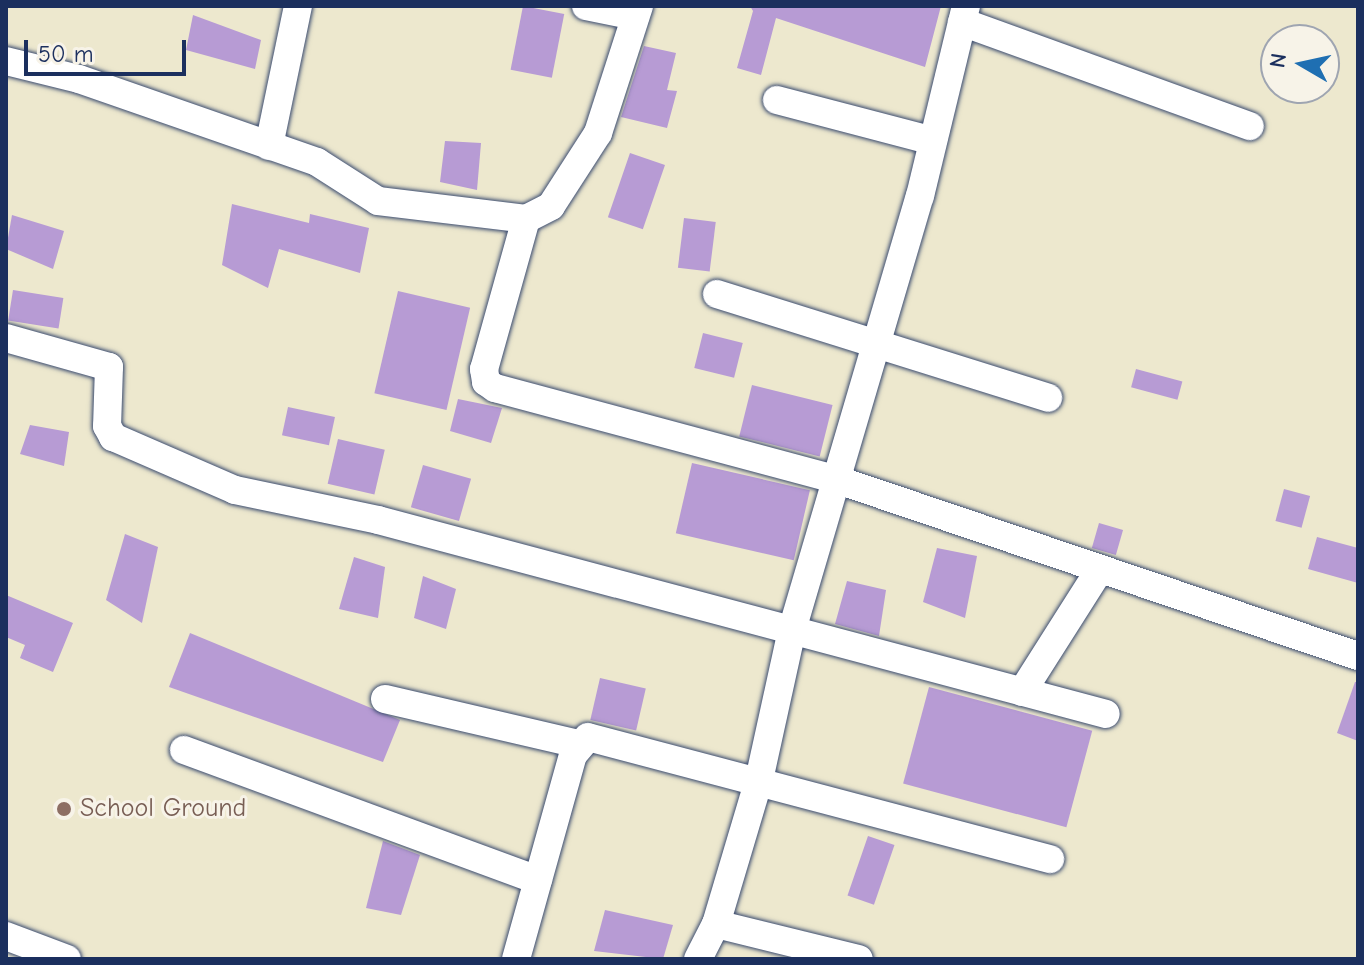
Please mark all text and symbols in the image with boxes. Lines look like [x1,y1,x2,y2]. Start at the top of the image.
scale bar [28,24,190,74]
north arrow [1260,24,1340,104]
text: 50 m [38,40,94,68]
text: N [1264,51,1292,70]
place label: School Ground [80,793,246,825]
marker: School Ground [55,800,73,818]

